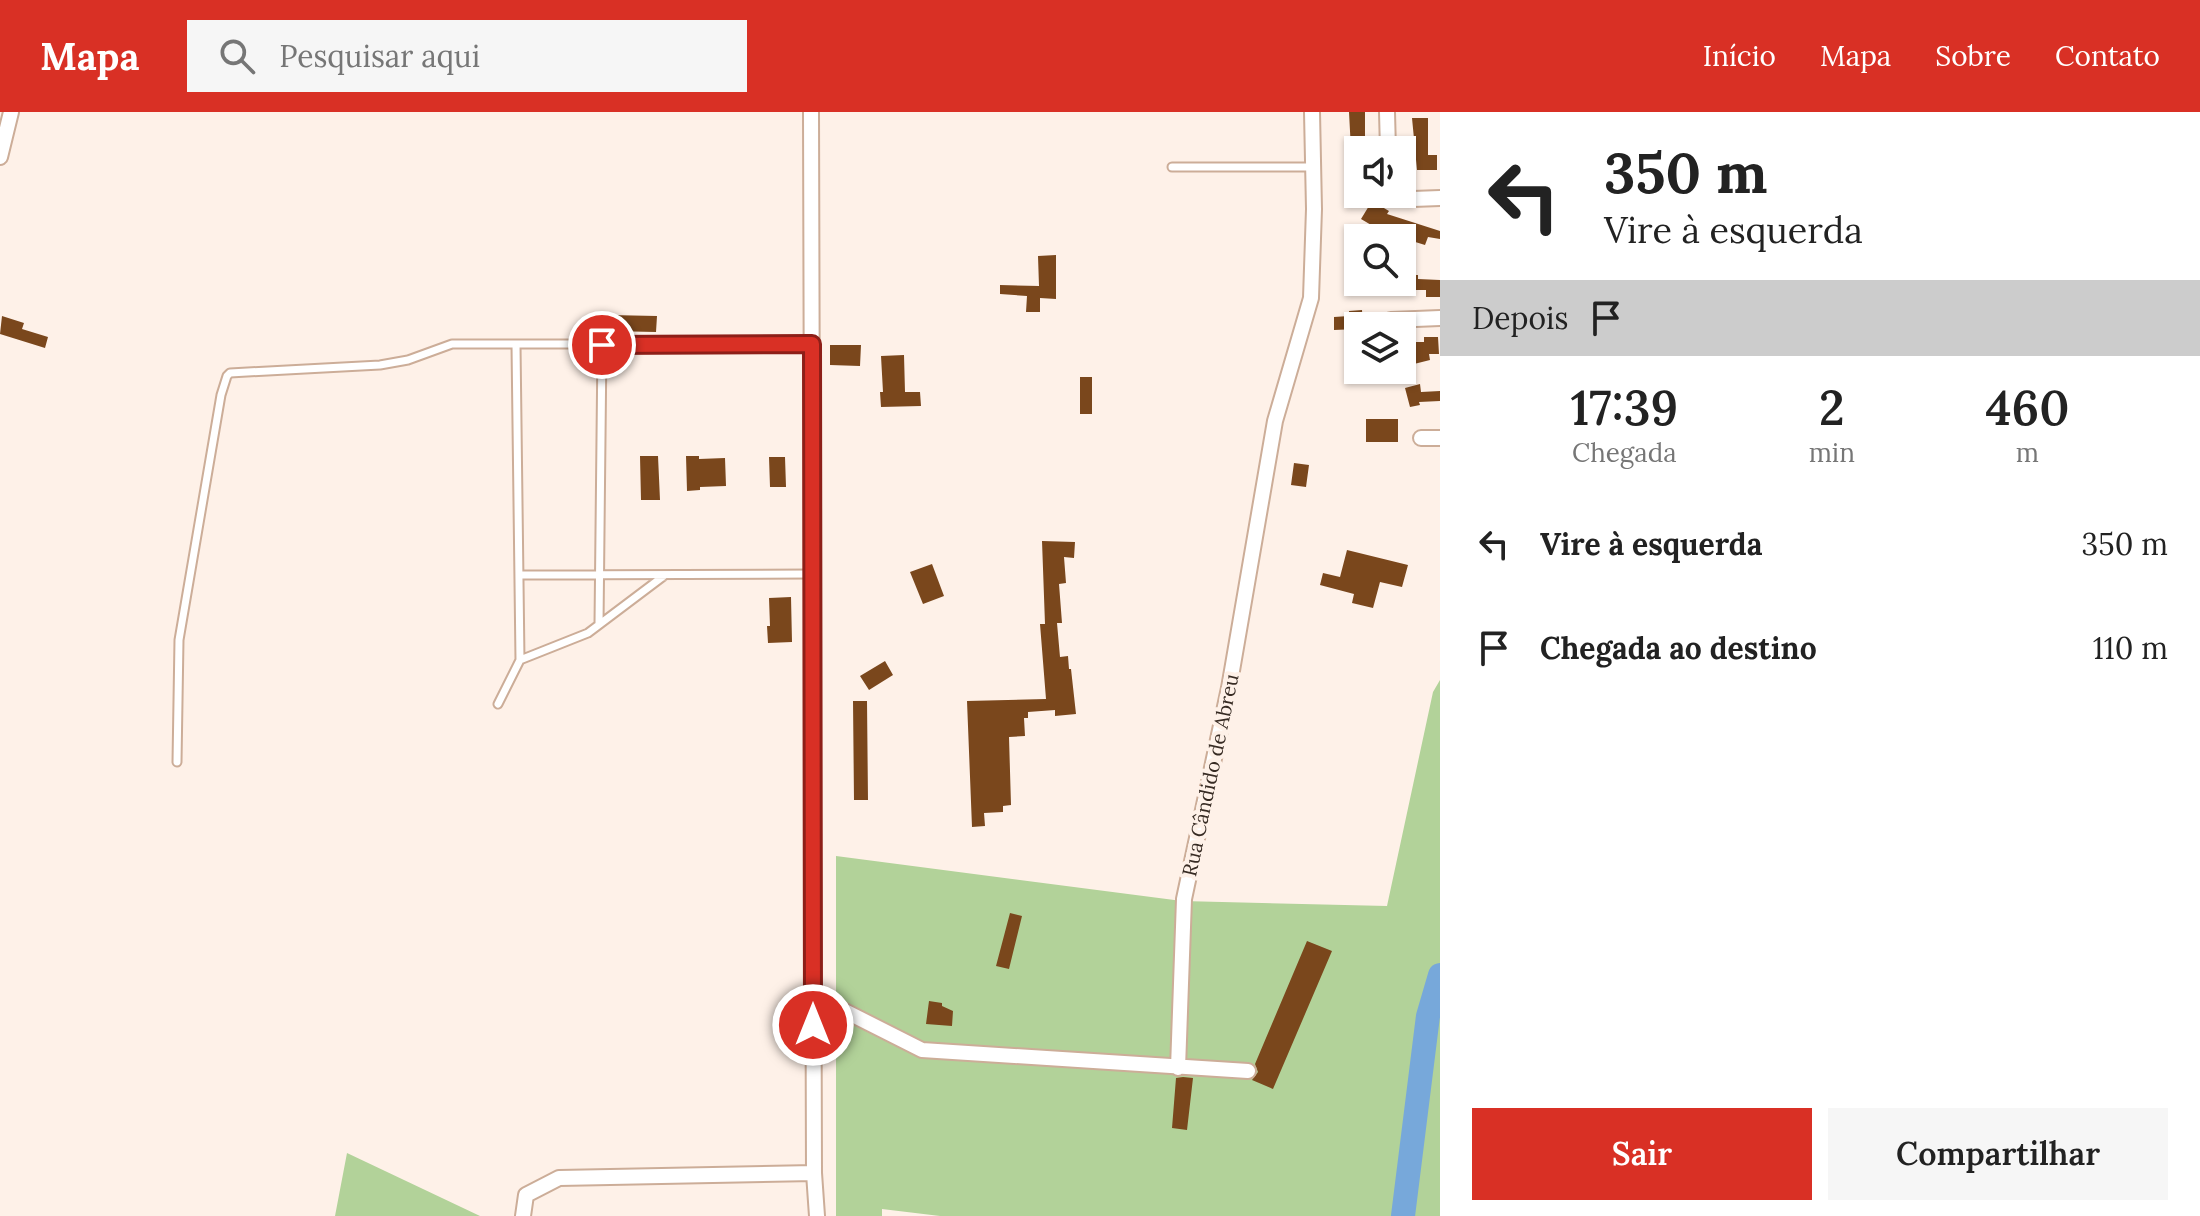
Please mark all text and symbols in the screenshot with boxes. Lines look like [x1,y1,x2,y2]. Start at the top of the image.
search box [187,20,747,92]
text: Mapa [40,32,139,80]
icon: search [215,34,259,78]
text: Pesquisar aqui [279,37,480,75]
text: Início [1703,38,1776,74]
text: Mapa [1820,38,1891,74]
text: Sobre [1935,38,2011,74]
text: Contato [2055,38,2160,74]
map controls [1344,136,1416,384]
button: sound [1344,136,1416,208]
text: 350 m [1604,137,1767,208]
icon: left [1472,144,1576,248]
text: Vire à esquerda [1604,207,1863,253]
button: search [1344,224,1416,296]
icon: arrive [1584,296,1628,340]
text: Depois [1472,299,1568,337]
pin [568,311,636,379]
button: layers [1344,312,1416,384]
icon: arrive [580,323,624,367]
text: 17:39 [1570,377,1678,438]
text: 2 [1819,377,1845,438]
text: 460 [1985,377,2070,438]
text: Chegada [1572,436,1677,469]
text: min [1809,436,1855,469]
text: m [2016,436,2039,469]
icon: left [1472,522,1516,566]
text: Vire à esquerda [1540,525,1762,563]
text: 350 m [2082,525,2168,563]
icon: arrive [1472,626,1516,670]
text: Chegada ao destino [1540,629,1817,667]
text: 110 m [2093,629,2168,667]
street label: Rua Cândido de Abreu [1176,671,1244,879]
position arrow [771,983,855,1067]
button: Sair [1472,1108,1812,1200]
button: Compartilhar [1828,1108,2168,1200]

